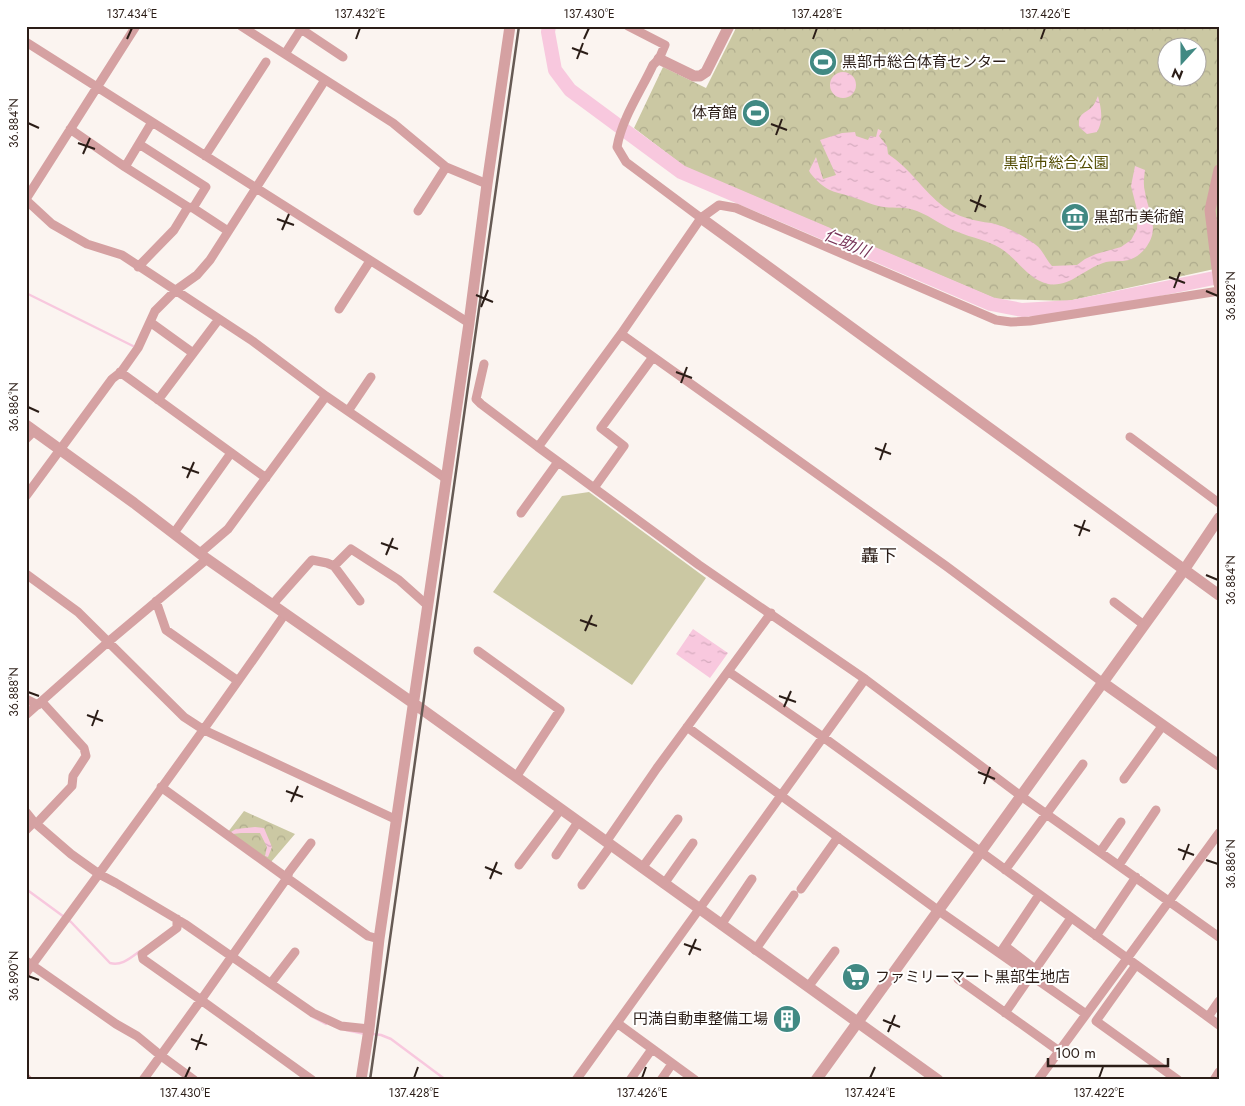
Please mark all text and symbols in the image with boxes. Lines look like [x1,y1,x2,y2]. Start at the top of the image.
text: 137.434°E [107,5,157,23]
text: 137.432°E [335,5,385,23]
text: 137.430°E [563,5,615,23]
text: 137.428°E [792,5,842,23]
text: 137.426°E [1019,5,1071,23]
north arrow [1158,38,1208,88]
sports icon: 黒部市総合体育センター [808,47,838,77]
place label: 黒部市総合体育センター [842,51,1007,73]
text: N [1169,63,1186,85]
text: 36.884°N [5,98,23,148]
sports icon: 体育館 [741,98,771,128]
place label: 体育館 [692,102,737,124]
park label: 黒部市総合公園 [1003,152,1109,174]
museum icon: 黒部市美術館 [1060,202,1090,232]
place label: 黒部市美術館 [1094,206,1184,228]
water label: 仁助川 [820,223,875,264]
text: 36.882°N [1222,271,1240,321]
text: 36.886°N [5,382,23,432]
district label: 轟下 [861,543,897,569]
text: 36.884°N [1222,555,1240,605]
text: 36.888°N [5,667,23,717]
text: 36.886°N [1222,839,1240,889]
text: 36.890°N [5,951,23,1001]
supermarket icon: ファミリーマート黒部生地店 [841,962,871,992]
place label: ファミリーマート黒部生地店 [875,966,1070,988]
building icon: 円満自動車整備工場 [772,1004,802,1034]
place label: 円満自動車整備工場 [633,1008,768,1030]
scale bar [1048,1036,1168,1068]
text: 100 m [1055,1042,1096,1064]
text: 137.430°E [159,1084,211,1102]
text: 137.428°E [389,1084,439,1102]
text: 137.426°E [616,1084,668,1102]
text: 137.424°E [844,1084,896,1102]
text: 137.422°E [1073,1084,1125,1102]

